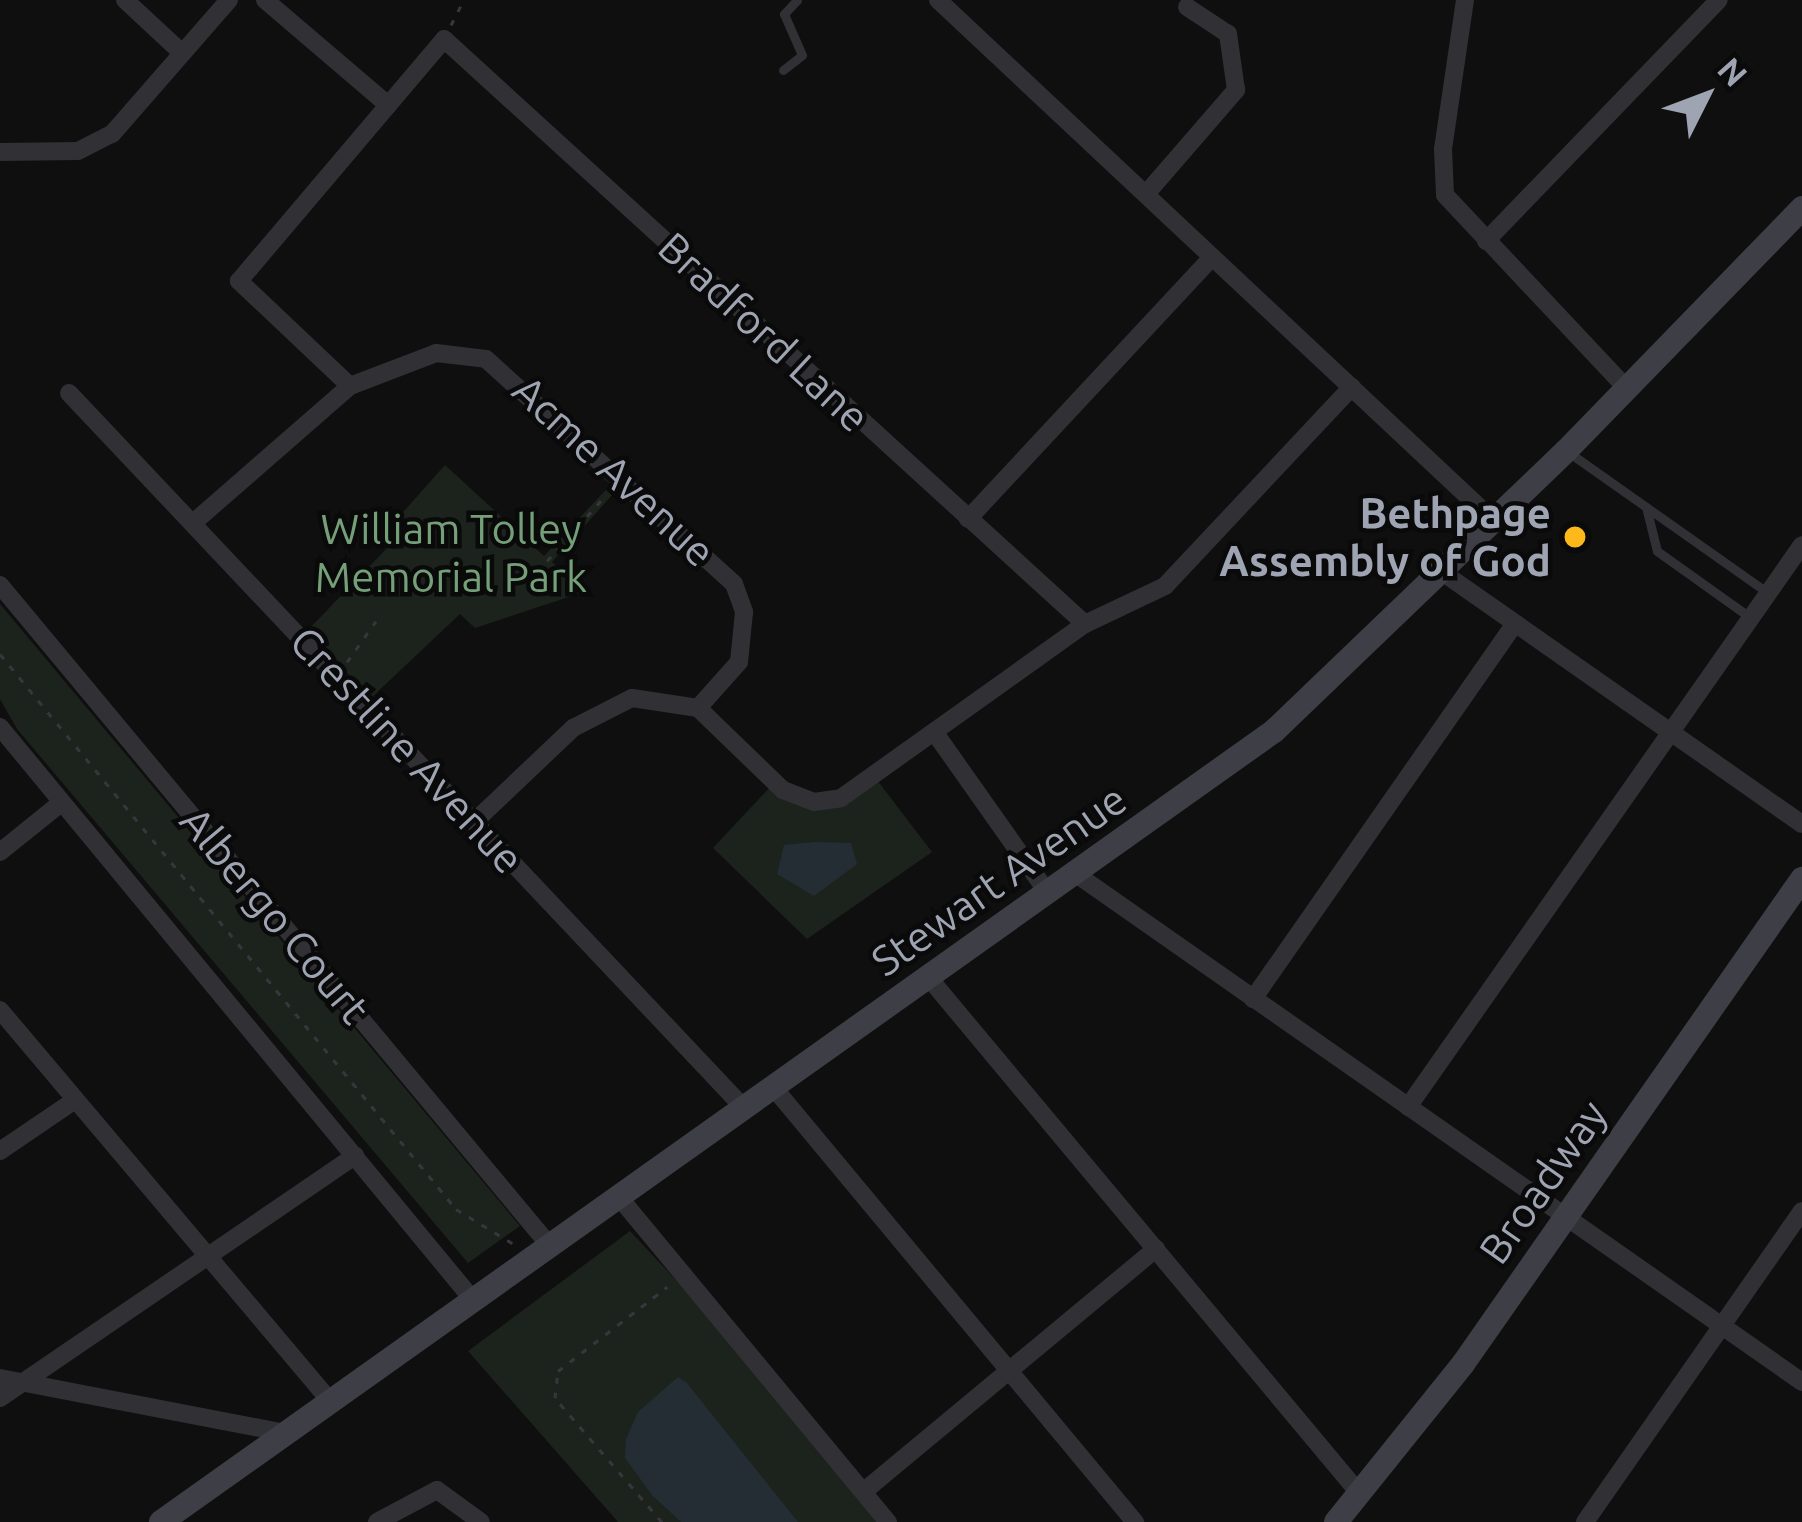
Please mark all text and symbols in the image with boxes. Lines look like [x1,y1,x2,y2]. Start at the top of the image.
north arrow [1646,36,1766,156]
text: N [1711,50,1755,93]
street label: Bradford Lane [648,222,880,442]
street label: Acme Avenue [503,365,725,577]
place label: Bethpage Assembly of God [1219,488,1551,586]
park label: William Tolley Memorial Park [315,504,587,602]
marker: Bethpage Assembly of God [1562,524,1588,550]
street label: Crestline Avenue [280,616,534,884]
street label: Stewart Avenue [862,774,1136,986]
street label: Albergo Court [170,797,380,1033]
street label: Broadway [1469,1091,1617,1273]

